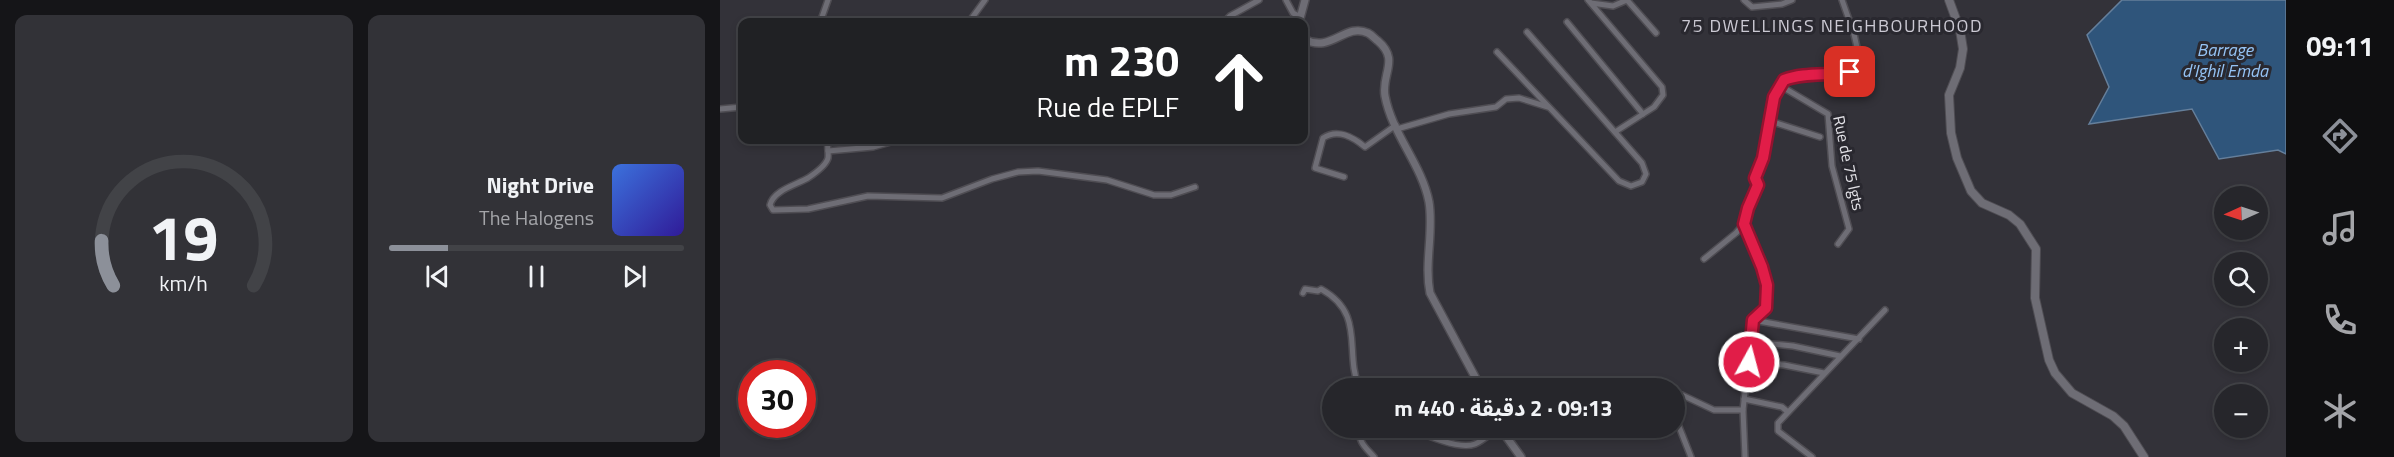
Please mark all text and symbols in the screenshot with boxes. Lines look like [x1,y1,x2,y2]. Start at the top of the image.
district label: 75 DWELLINGS NEIGHBOURHOOD [1681,12,1983,39]
text: 09:11 [2306,25,2374,66]
text: 230 m [1064,28,1179,92]
water label: Barrage d'Ighil Emda [2182,36,2269,84]
icon: ahead [1200,42,1278,120]
pin [1824,46,1875,97]
icon: arrive [1833,55,1866,88]
text: Rue de EPLF [1037,86,1179,127]
street label: Rue de 75 lgts [1827,113,1871,213]
icon: directions [2319,115,2361,157]
text: Night Drive [486,168,594,202]
north arrow [2214,186,2268,240]
map controls [2214,186,2268,438]
text: 19 [149,189,219,284]
text: The Halogens [479,202,594,233]
icon: music [2319,207,2361,249]
button: search [2214,252,2268,306]
icon: previous [421,260,454,293]
icon: pause [520,260,553,293]
icon: next [618,260,651,293]
text: km/h [159,267,208,299]
icon: phone [2319,299,2361,341]
button: + [2214,318,2268,372]
position arrow [1717,330,1781,394]
speed limit sign: 30 [738,360,816,438]
button: − [2214,384,2268,438]
icon: climate [2319,390,2361,432]
text: 09:13 · 2 دقيقة · 440 m [1394,391,1613,425]

